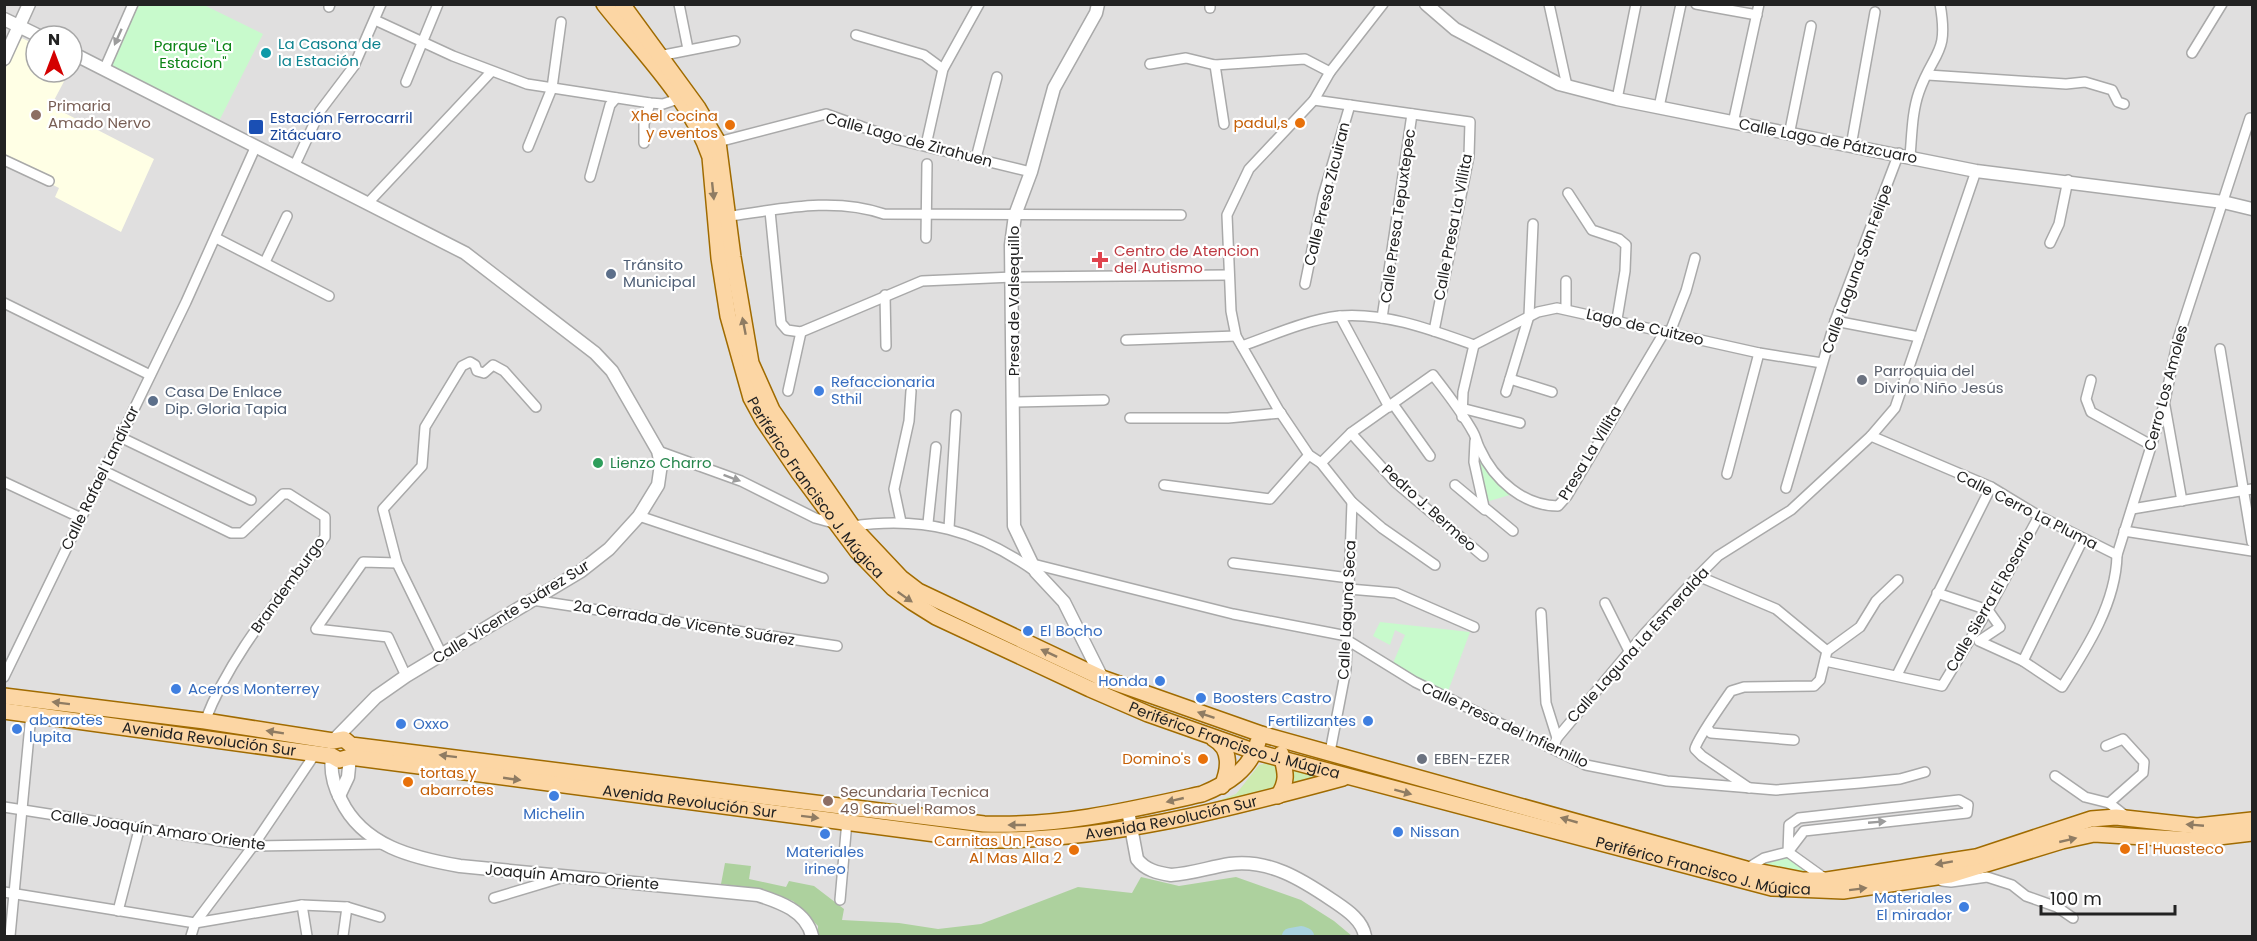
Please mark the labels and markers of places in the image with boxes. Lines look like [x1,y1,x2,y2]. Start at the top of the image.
place label: La Casona de la Estación [278,33,381,71]
marker: La Casona de la Estación [259,46,273,60]
place label: Primaria Amado Nervo [48,95,151,133]
place label: Xhel cocina y eventos [631,105,718,143]
place label: Estación Ferrocarril Zitácuaro [270,107,413,145]
marker: Primaria Amado Nervo [29,108,43,122]
place label: padul,s [1233,112,1288,133]
marker: padul,s [1293,116,1307,130]
marker: Estación Ferrocarril Zitácuaro [247,118,265,136]
marker: Xhel cocina y eventos [723,118,737,132]
place label: Centro de Atencion del Autismo [1114,240,1259,278]
marker: Centro de Atencion del Autismo [1091,251,1109,269]
place label: Tránsito Municipal [623,254,696,292]
marker: Tránsito Municipal [604,267,618,281]
place label: Parroquia del Divino Niño Jesús [1874,360,2004,398]
place label: Refaccionaria Sthil [831,371,935,409]
marker: Parroquia del Divino Niño Jesús [1855,373,1869,387]
place label: Casa De Enlace Dip. Gloria Tapia [165,381,287,419]
marker: Refaccionaria Sthil [812,384,826,398]
marker: Casa De Enlace Dip. Gloria Tapia [146,394,160,408]
place label: Lienzo Charro [610,452,712,473]
marker: Lienzo Charro [591,456,605,470]
place label: El Bocho [1040,620,1103,641]
marker: El Bocho [1021,624,1035,638]
place label: Honda [1098,670,1148,691]
marker: Honda [1153,674,1167,688]
place label: Aceros Monterrey [188,678,320,699]
marker: Aceros Monterrey [169,682,183,696]
place label: Boosters Castro [1213,687,1332,708]
marker: Boosters Castro [1194,691,1208,705]
place label: abarrotes lupita [29,709,103,747]
place label: Fertilizantes [1268,710,1356,731]
place label: Oxxo [413,713,449,734]
marker: Fertilizantes [1361,714,1375,728]
marker: Oxxo [394,717,408,731]
marker: abarrotes lupita [10,722,24,736]
place label: Domino's [1122,748,1191,769]
place label: EBEN-EZER [1434,748,1510,769]
marker: Domino's [1196,752,1210,766]
marker: EBEN-EZER [1415,752,1429,766]
place label: tortas y abarrotes [420,762,494,800]
marker: tortas y abarrotes [401,775,415,789]
place label: Secundaria Tecnica 49 Samuel Ramos [840,781,989,819]
marker: Michelin [547,789,561,803]
marker: Secundaria Tecnica 49 Samuel Ramos [821,794,835,808]
place label: Michelin [523,803,585,824]
place label: Nissan [1410,821,1460,842]
marker: Nissan [1391,825,1405,839]
marker: Materiales irineo [818,827,832,841]
place label: Carnitas Un Paso Al Mas Alla 2 [934,830,1062,868]
place label: El Huasteco [2137,838,2224,859]
place label: Materiales irineo [786,841,864,879]
marker: El Huasteco [2118,842,2132,856]
marker: Carnitas Un Paso Al Mas Alla 2 [1067,843,1081,857]
place label: Materiales El mirador [1874,887,1952,925]
marker: Materiales El mirador [1957,900,1971,914]

